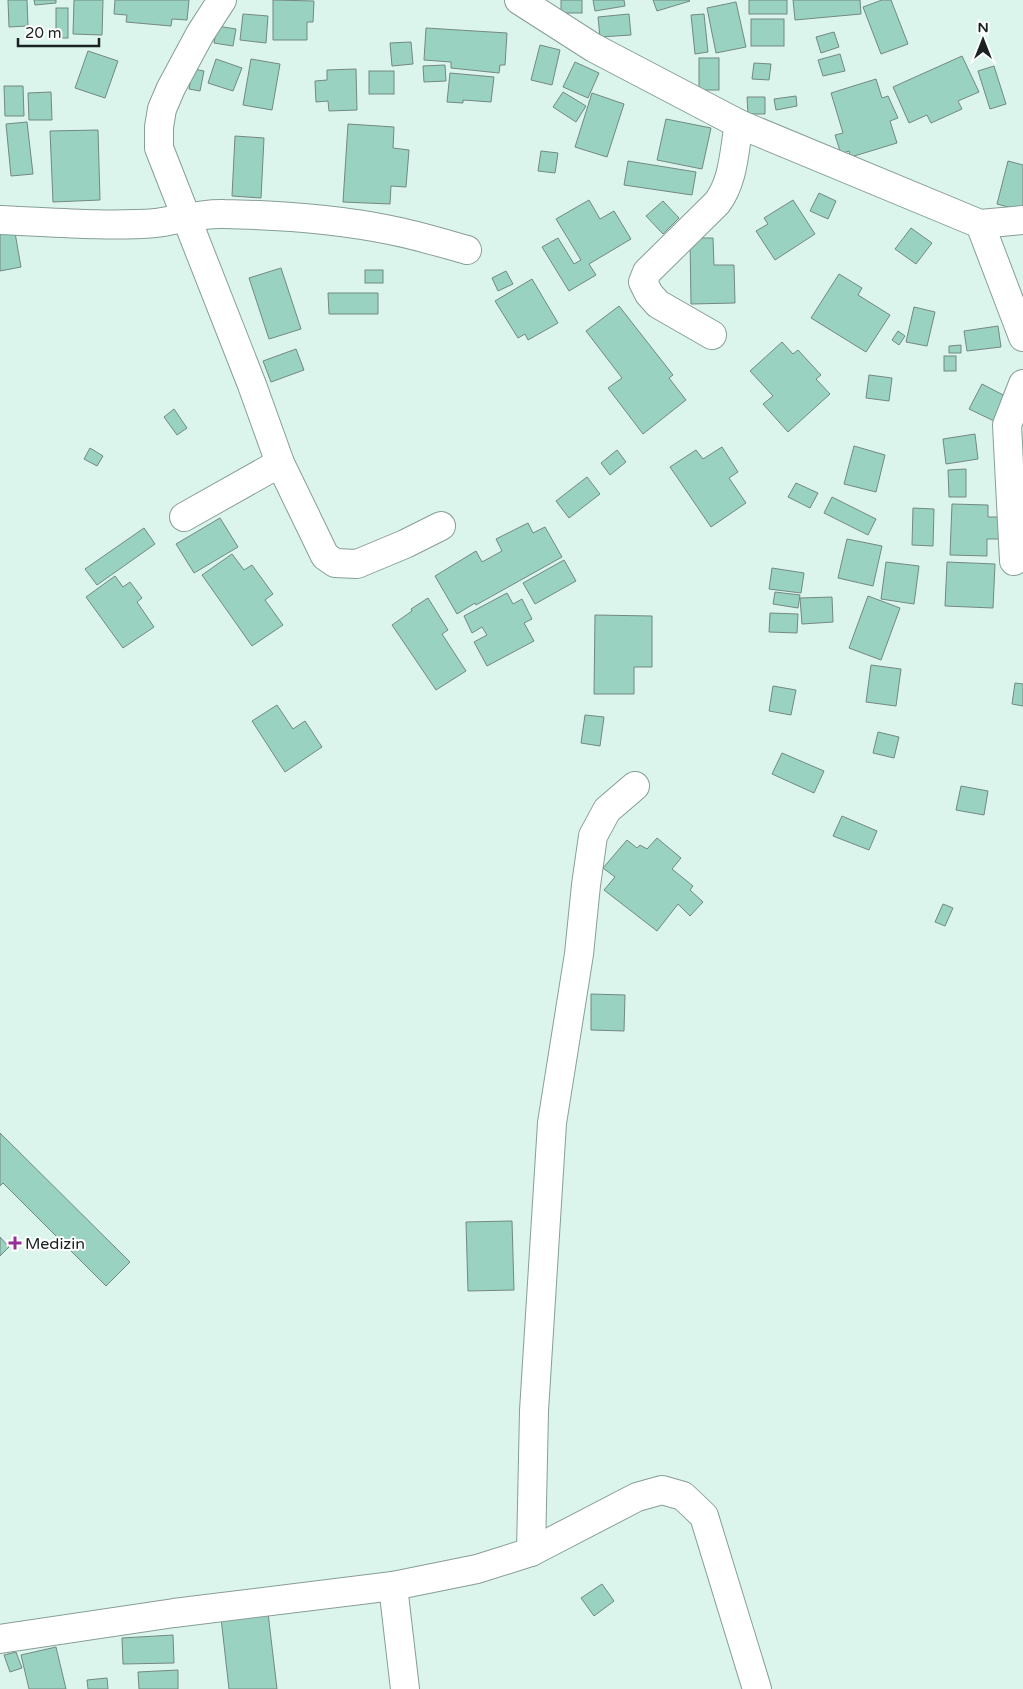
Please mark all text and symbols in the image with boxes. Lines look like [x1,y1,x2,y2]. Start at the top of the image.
scale bar [18,15,99,47]
north arrow [958,15,1008,65]
text: N [977,19,989,36]
text: 20 m [25,24,62,42]
place label: Medizin [25,1234,85,1254]
marker: Medizin [9,1237,21,1249]

